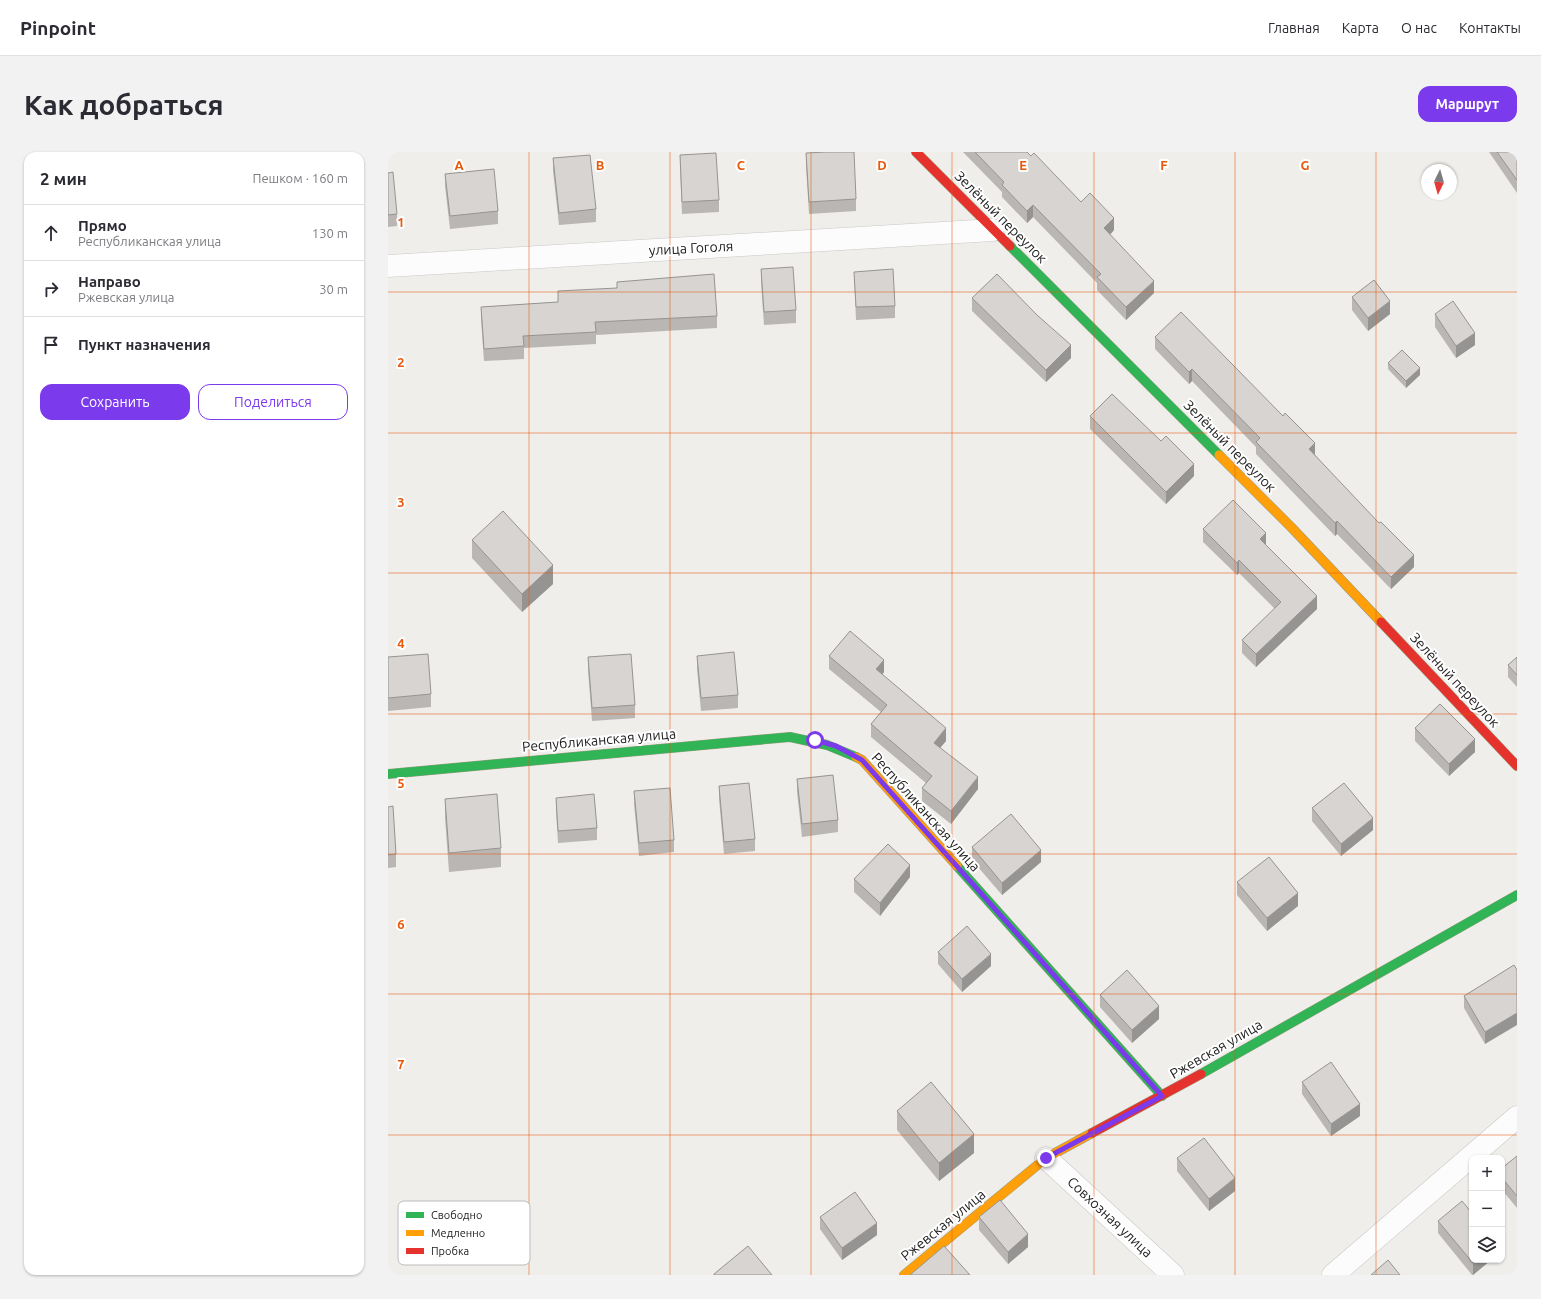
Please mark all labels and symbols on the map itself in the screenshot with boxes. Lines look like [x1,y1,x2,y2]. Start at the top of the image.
text: A [454,158,464,172]
text: B [596,158,605,172]
text: C [737,158,746,172]
text: D [877,158,887,172]
text: E [1019,158,1027,172]
text: F [1160,158,1168,172]
text: G [1301,158,1310,172]
north arrow [1421,164,1457,200]
street label: Зелёный переулок [952,168,1050,266]
text: 1 [397,215,405,229]
street label: улица Гоголя [648,238,734,258]
text: 2 [397,355,405,369]
street label: Зелёный переулок [1181,397,1279,495]
text: 3 [397,495,405,509]
street label: Зелёный переулок [1407,629,1503,731]
text: 4 [397,636,405,650]
street label: Республиканская улица [521,725,677,755]
route start [806,731,824,749]
street label: Республиканская улица [868,749,984,875]
text: 5 [397,776,405,790]
text: 6 [397,917,405,931]
street label: Ржевская улица [1167,1016,1265,1082]
text: 7 [397,1057,405,1071]
route end [1037,1149,1055,1167]
street label: Совхозная улица [1064,1173,1156,1261]
street label: Ржевская улица [898,1186,988,1264]
legend [398,1201,530,1265]
text: Свободно [431,1209,482,1221]
text: Медленно [431,1227,485,1239]
text: Пробка [431,1245,469,1257]

